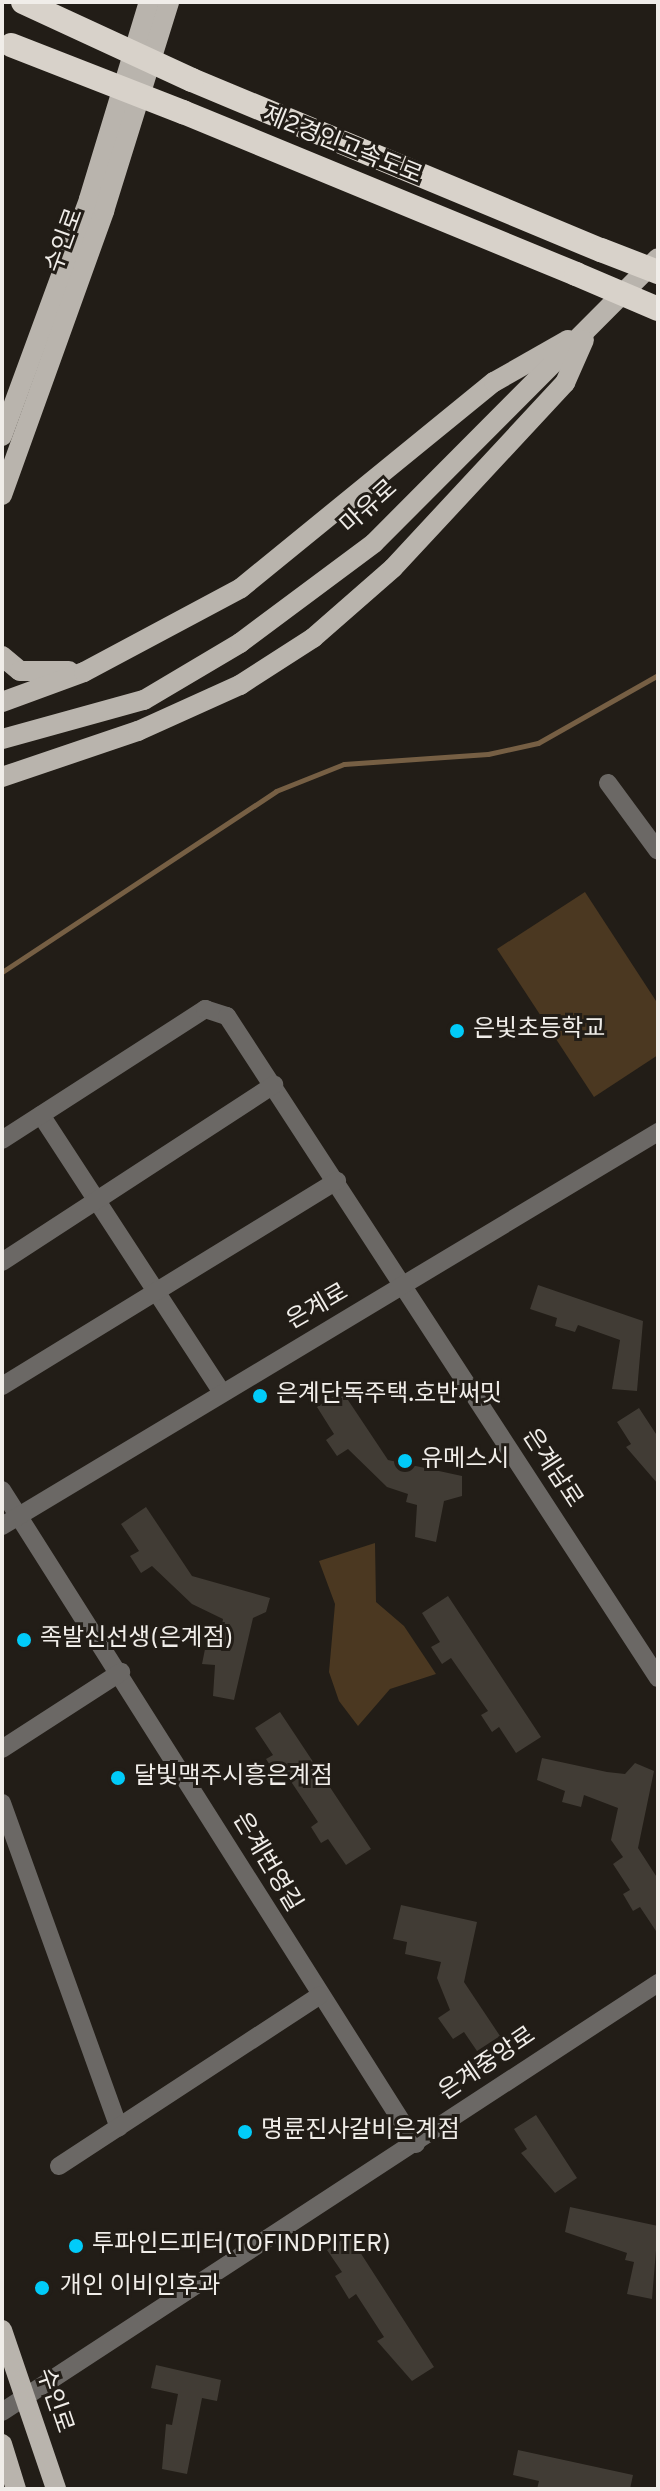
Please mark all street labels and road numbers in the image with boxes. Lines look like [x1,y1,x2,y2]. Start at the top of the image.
street label: 제2경인고속도로 [258,102,426,192]
street label: 수인로 [41,205,91,277]
street label: 마유로 [336,475,404,541]
street label: 은계로 [282,1279,354,1337]
street label: 은계남로 [515,1424,587,1514]
street label: 은계번영길 [225,1808,307,1918]
street label: 은계중앙로 [434,2022,542,2108]
street label: 수인로 [29,2365,77,2437]

